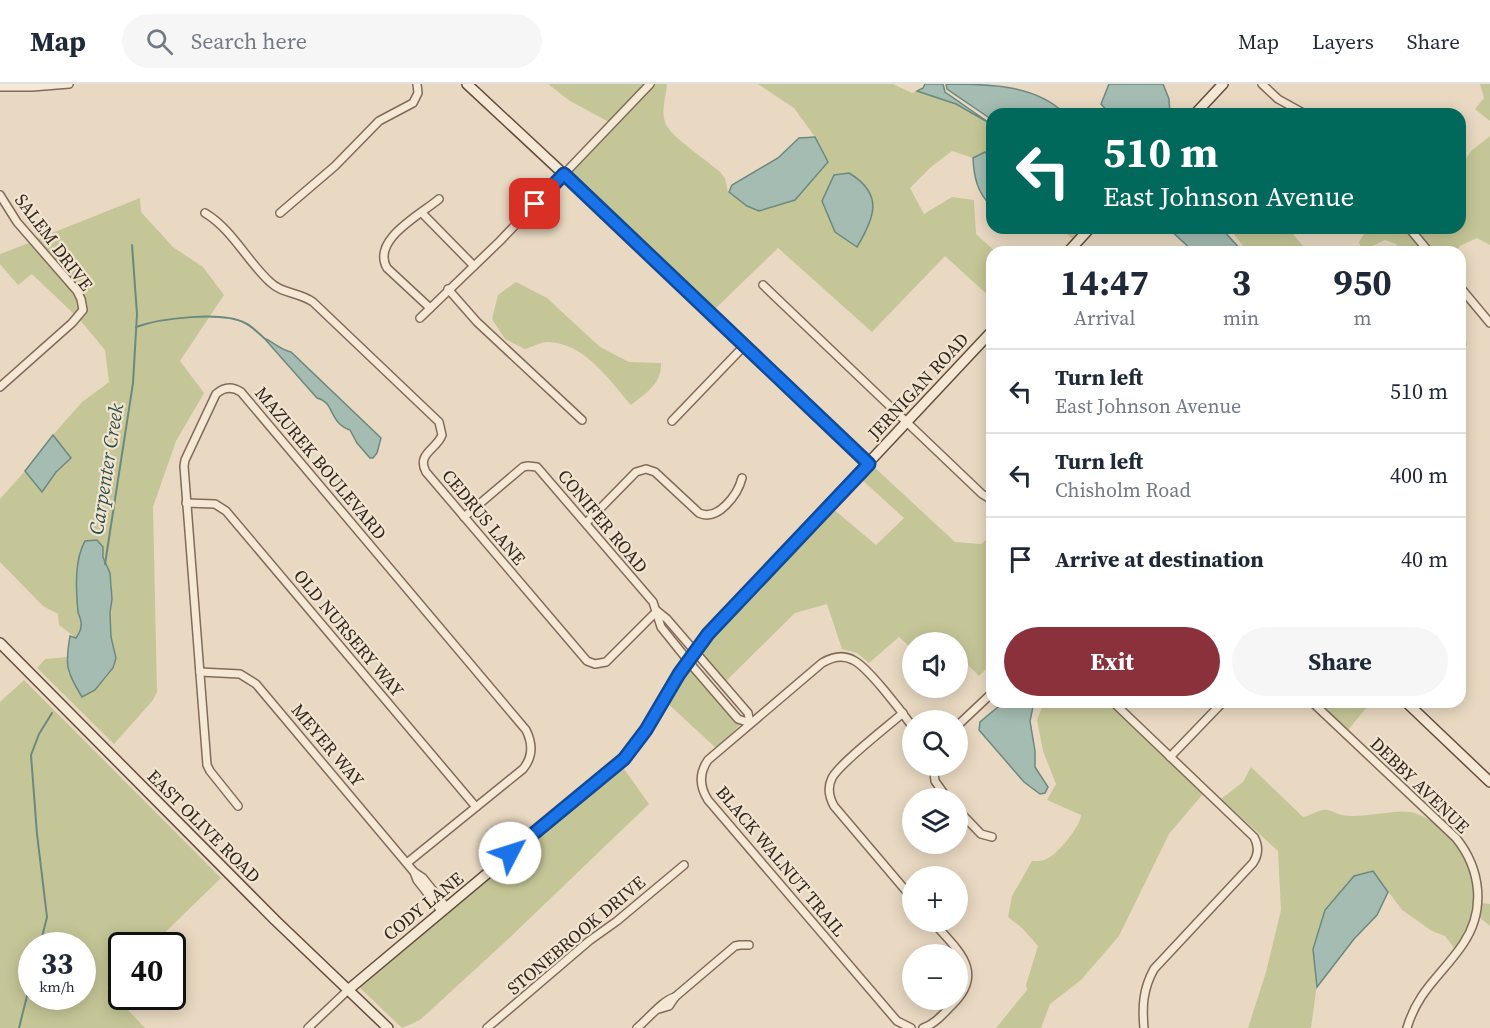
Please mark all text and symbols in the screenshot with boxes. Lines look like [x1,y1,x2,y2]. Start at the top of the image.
search box [122,14,542,68]
text: Map [30,22,86,60]
icon: search [143,25,176,58]
text: Search here [191,26,307,56]
text: Map [1238,27,1279,56]
text: Layers [1312,27,1374,56]
text: Share [1407,27,1460,56]
text: 510 m [1103,123,1218,181]
icon: left [1004,132,1082,210]
pin [509,178,560,229]
text: East Johnson Avenue [1103,178,1354,215]
icon: arrive [518,187,551,220]
street label: SALEM DRIVE [9,188,99,296]
text: 14:47 [1060,258,1149,307]
text: 3 [1231,258,1251,307]
text: 950 [1333,258,1392,307]
text: Arrival [1074,304,1135,332]
text: min [1223,304,1259,332]
text: m [1354,304,1372,332]
street label: JERNIGAN ROAD [861,327,974,446]
text: Turn left [1055,362,1143,392]
icon: left [1004,375,1037,408]
text: 510 m [1390,376,1448,406]
street label: MAZUREK BOULEVARD [249,381,393,545]
text: East Johnson Avenue [1055,392,1241,420]
water label: Carpenter Creek [82,401,130,537]
text: Turn left [1055,446,1143,476]
icon: left [1004,459,1037,492]
text: 400 m [1390,460,1448,490]
street label: CEDRUS LANE [436,464,532,570]
street label: CONIFER ROAD [552,464,654,578]
text: Chisholm Road [1055,476,1191,504]
icon: arrive [1004,543,1037,576]
text: Arrive at destination [1055,544,1264,574]
text: 40 m [1401,544,1448,574]
street label: OLD NURSERY WAY [288,564,410,703]
button: Exit [1004,627,1220,696]
button: Share [1232,627,1448,696]
map controls [902,632,968,1010]
button: sound [902,632,968,698]
street label: MEYER WAY [286,698,371,792]
button: search [902,710,968,776]
street label: DEBBY AVENUE [1365,731,1475,839]
street label: EAST OLIVE ROAD [142,764,266,888]
street label: BLACK WALNUT TRAIL [710,780,852,942]
button: layers [902,788,968,854]
position arrow [478,821,542,885]
street label: CODY LANE [378,866,469,946]
button: + [902,866,968,932]
street label: STONEBROOK DRIVE [502,870,651,1000]
speed limit sign: 40 [108,932,186,1010]
text: 33 [41,943,73,984]
button: − [902,944,968,1010]
text: km/h [39,976,75,997]

